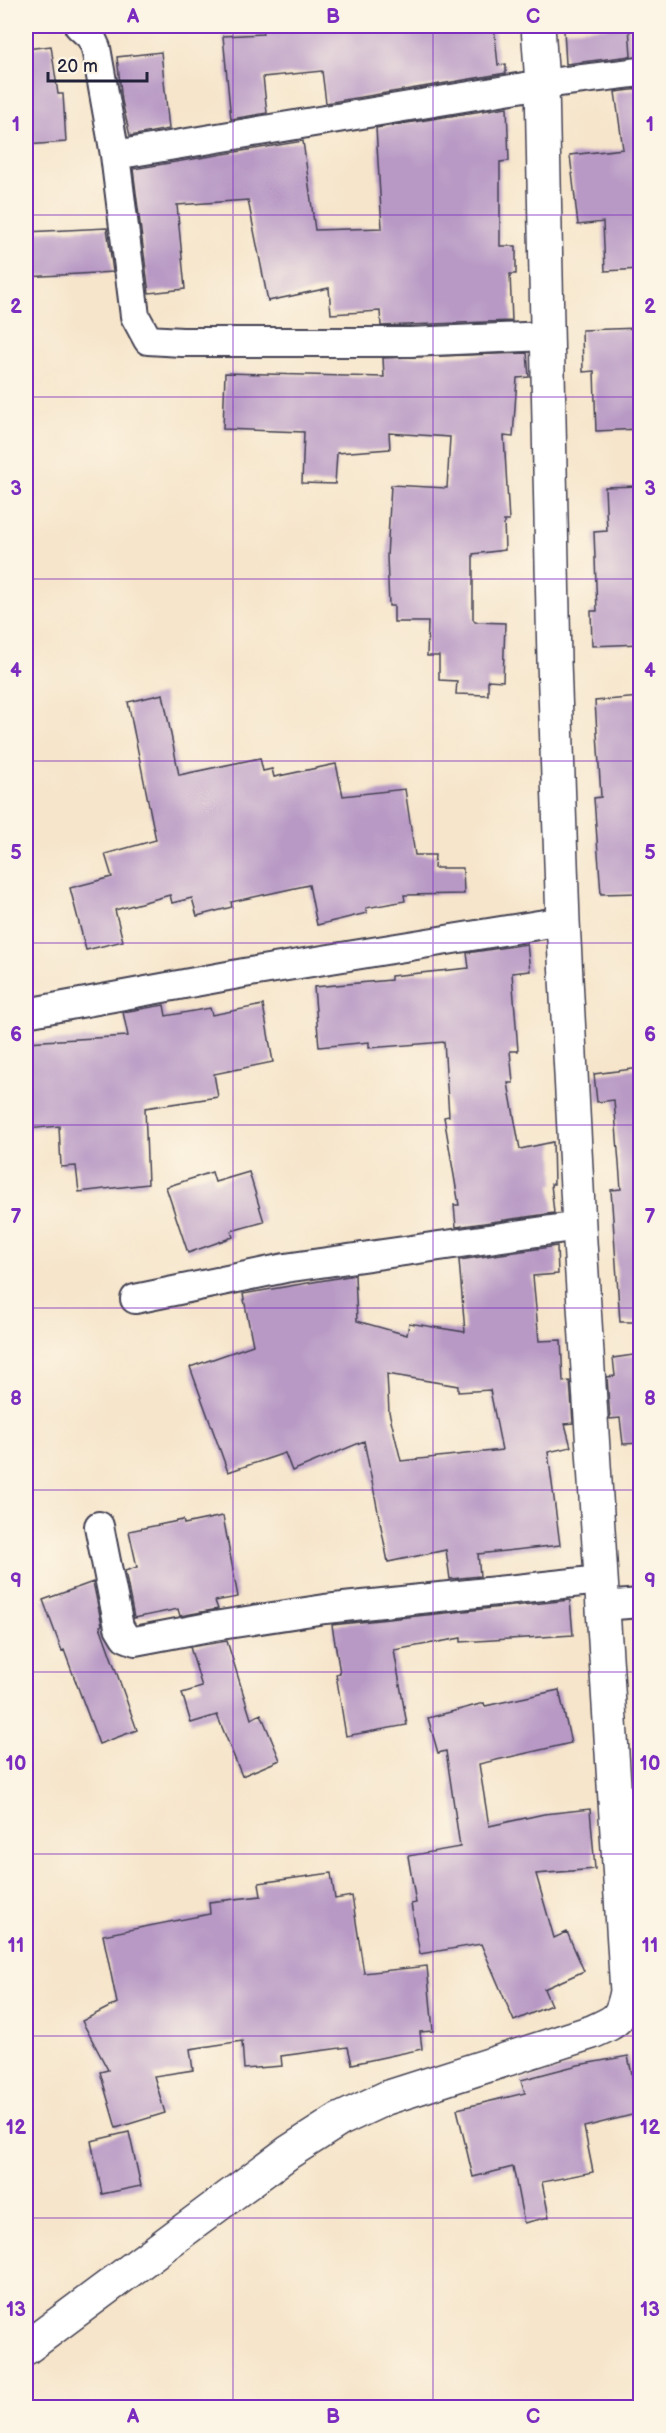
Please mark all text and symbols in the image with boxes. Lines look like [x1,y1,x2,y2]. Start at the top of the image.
text: A [126,5,140,29]
text: B [326,5,340,29]
text: C [526,5,540,29]
scale bar [48,45,147,83]
text: 20 m [57,56,98,77]
text: 1 [12,113,20,137]
text: 1 [646,113,654,137]
text: 2 [10,295,22,319]
text: 2 [644,295,656,319]
text: 3 [10,477,22,501]
text: 3 [644,477,656,501]
text: 4 [10,659,22,683]
text: 4 [644,659,656,683]
text: 5 [10,841,22,865]
text: 5 [644,841,656,865]
text: 6 [10,1023,22,1047]
text: 6 [644,1023,656,1047]
text: 7 [10,1205,22,1229]
text: 7 [644,1205,656,1229]
text: 8 [10,1387,22,1411]
text: 8 [644,1387,656,1411]
text: 9 [10,1569,22,1593]
text: 9 [644,1569,656,1593]
text: 10 [6,1752,26,1776]
text: 10 [640,1752,660,1776]
text: 11 [8,1934,24,1958]
text: 11 [642,1934,658,1958]
text: 12 [6,2116,26,2140]
text: 12 [640,2116,660,2140]
text: 13 [6,2298,26,2322]
text: 13 [640,2298,660,2322]
text: A [126,2405,140,2429]
text: B [326,2405,340,2429]
text: C [526,2405,540,2429]

